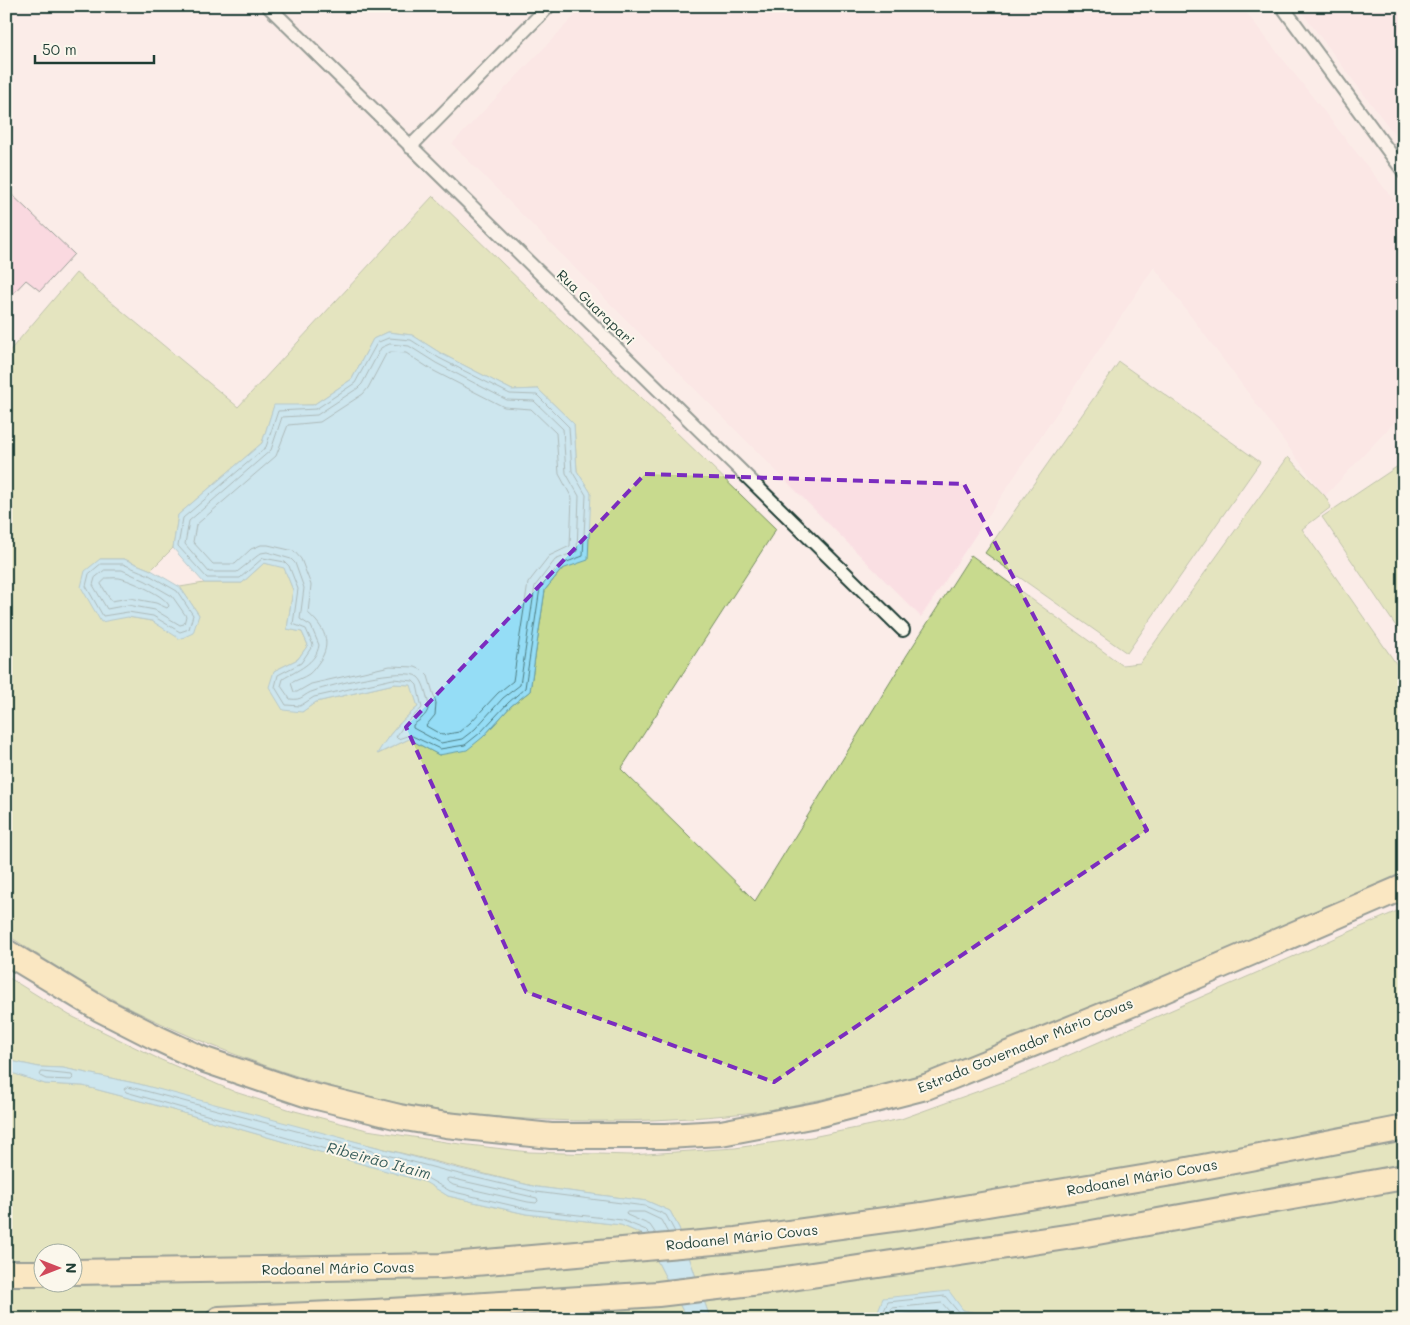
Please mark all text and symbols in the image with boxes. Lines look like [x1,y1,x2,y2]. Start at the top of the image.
scale bar [35,32,154,64]
text: 50 m [42,39,77,59]
street label: Rua Guarapari [553,265,639,349]
street label: Estrada Governador Mário Covas [914,993,1136,1097]
water label: Ribeirão Itaim [325,1136,433,1184]
street label: Rodoanel Mário Covas [1065,1154,1219,1200]
street label: Rodoanel Mário Covas [665,1220,819,1254]
north arrow [32,1242,82,1292]
street label: Rodoanel Mário Covas [261,1257,415,1279]
text: N [62,1263,81,1273]

